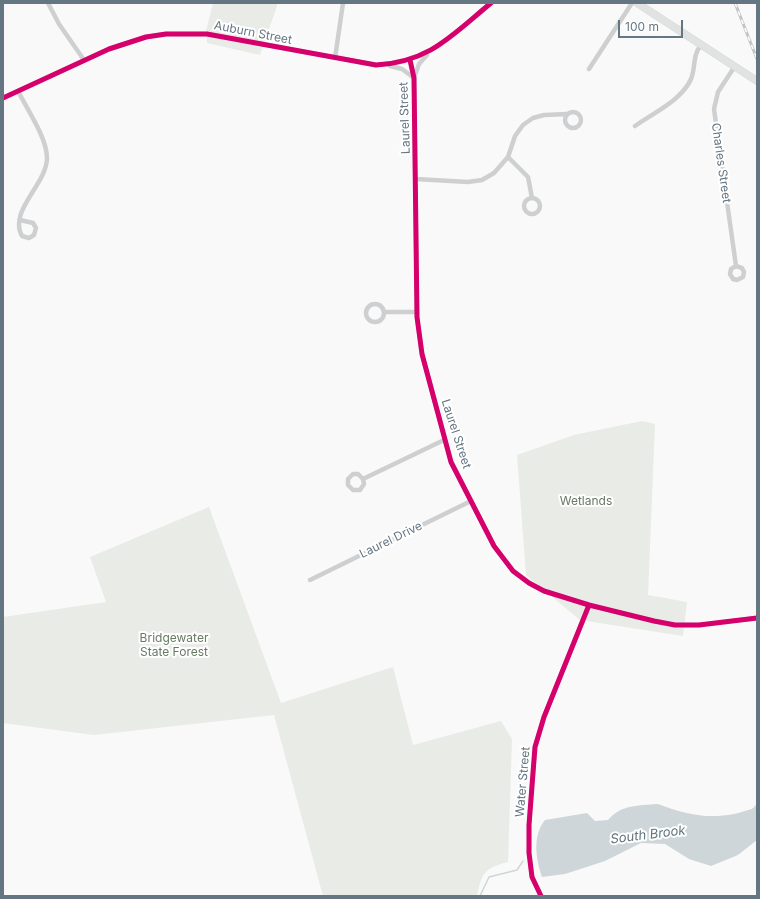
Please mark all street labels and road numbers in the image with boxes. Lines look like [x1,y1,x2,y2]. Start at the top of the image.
street label: Auburn Street [213,18,293,48]
street label: Laurel Street [397,82,413,154]
street label: Charles Street [708,122,734,204]
street label: Laurel Street [438,398,474,470]
street label: Laurel Drive [357,519,425,561]
street label: Water Street [513,746,533,818]

